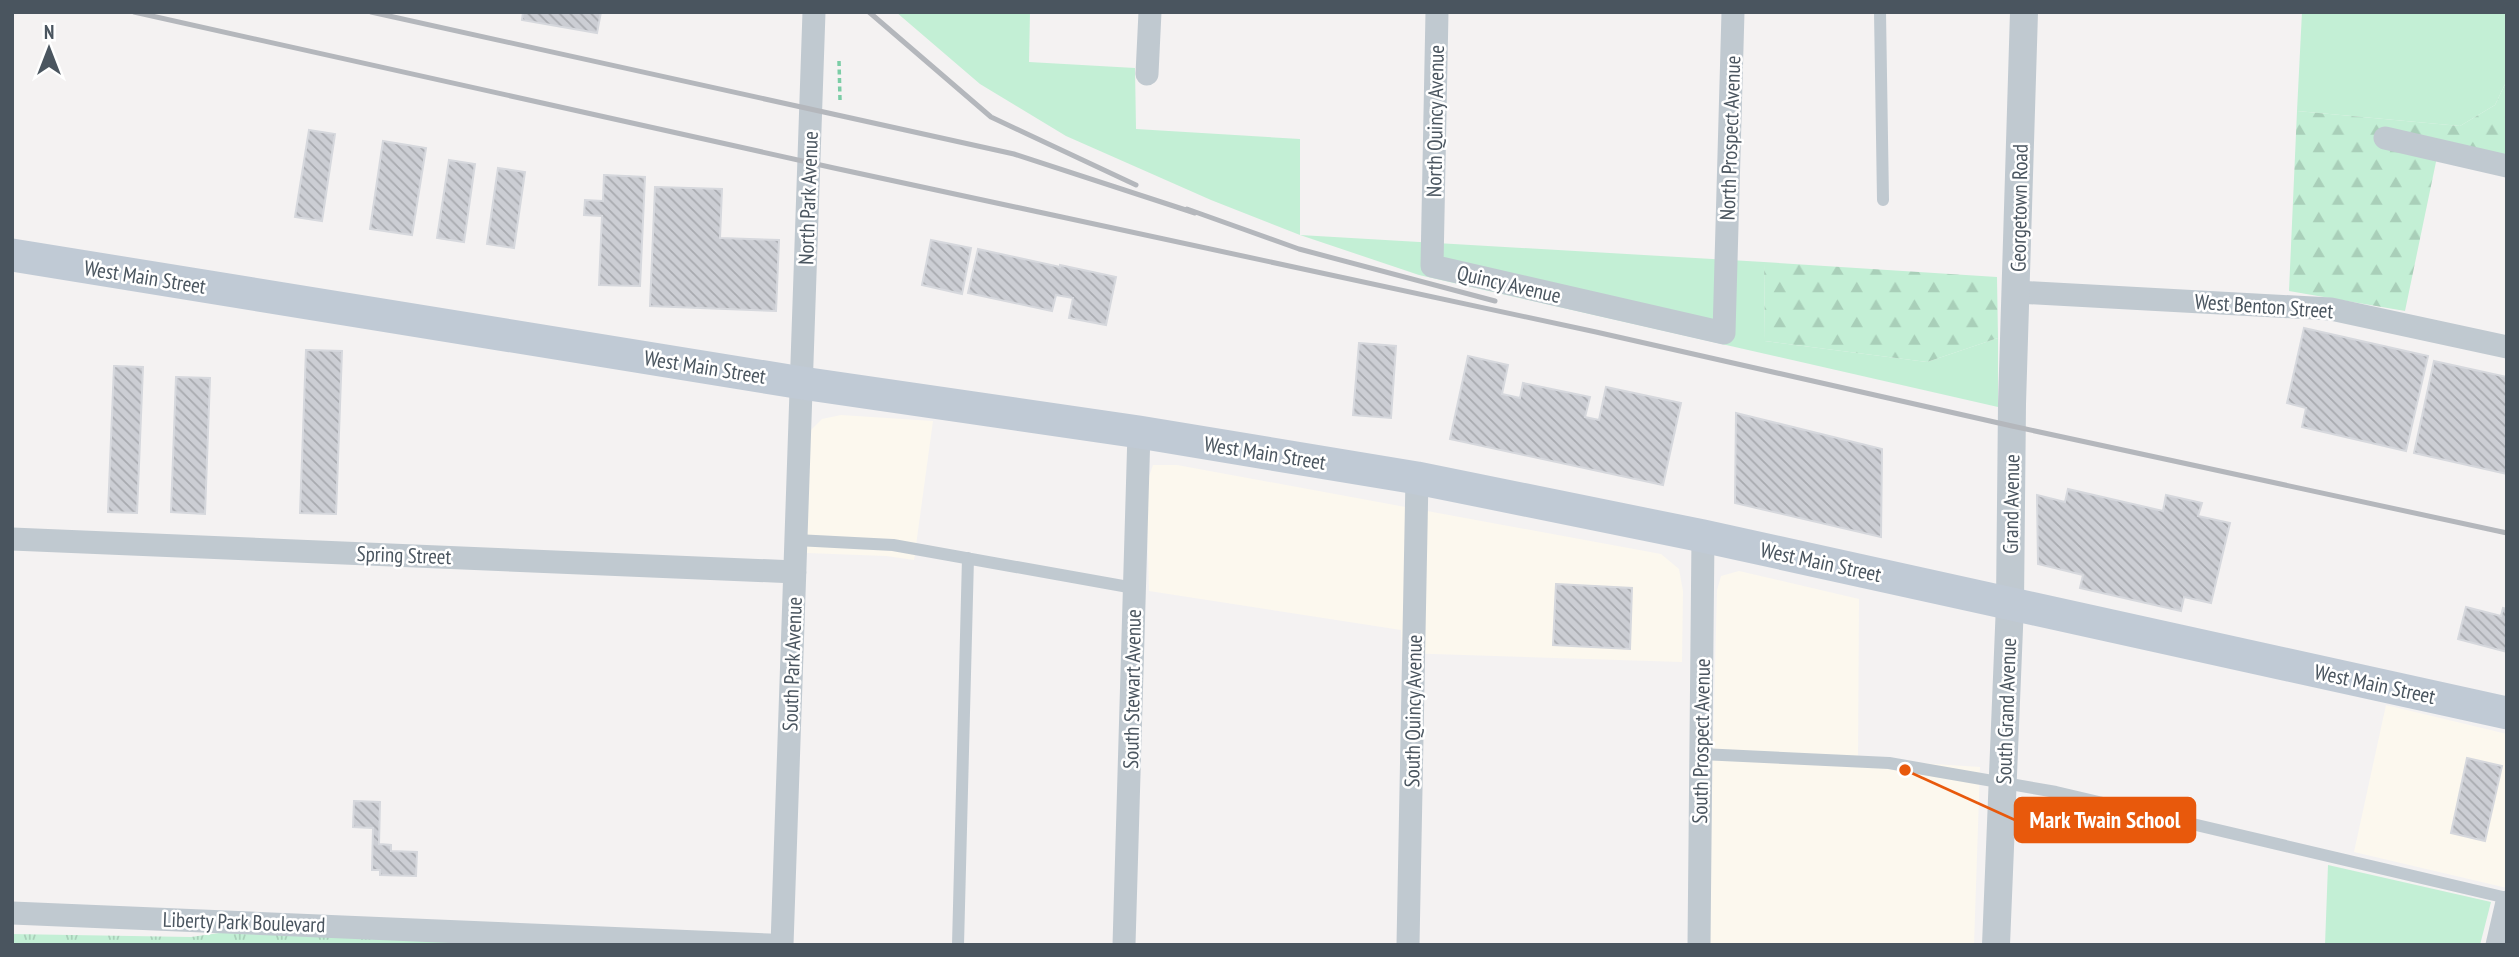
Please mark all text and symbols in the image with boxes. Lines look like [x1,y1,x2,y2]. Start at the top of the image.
north arrow [14,14,84,84]
text: N [44,20,54,44]
street label: North Quincy Avenue [1420,45,1450,197]
street label: North Prospect Avenue [1714,55,1746,221]
street label: North Park Avenue [792,131,824,265]
street label: Georgetown Road [2004,144,2034,272]
street label: West Main Street [82,254,208,300]
street label: Quincy Avenue [1454,259,1564,309]
street label: West Benton Street [2194,288,2334,324]
street label: West Main Street [642,344,768,390]
street label: West Main Street [1202,430,1328,476]
street label: Grand Avenue [1997,454,2025,554]
street label: West Main Street [1758,536,1884,588]
street label: Spring Street [356,540,452,570]
street label: South Park Avenue [776,596,808,732]
street label: South Stewart Avenue [1117,609,1147,769]
street label: South Quincy Avenue [1398,634,1428,788]
street label: South Grand Avenue [1990,637,2022,785]
street label: South Prospect Avenue [1686,658,1716,824]
street label: West Main Street [2312,658,2438,710]
callout: Mark Twain School [2015,798,2195,842]
text: Mark Twain School [2030,805,2181,834]
street label: Liberty Park Boulevard [162,906,326,938]

